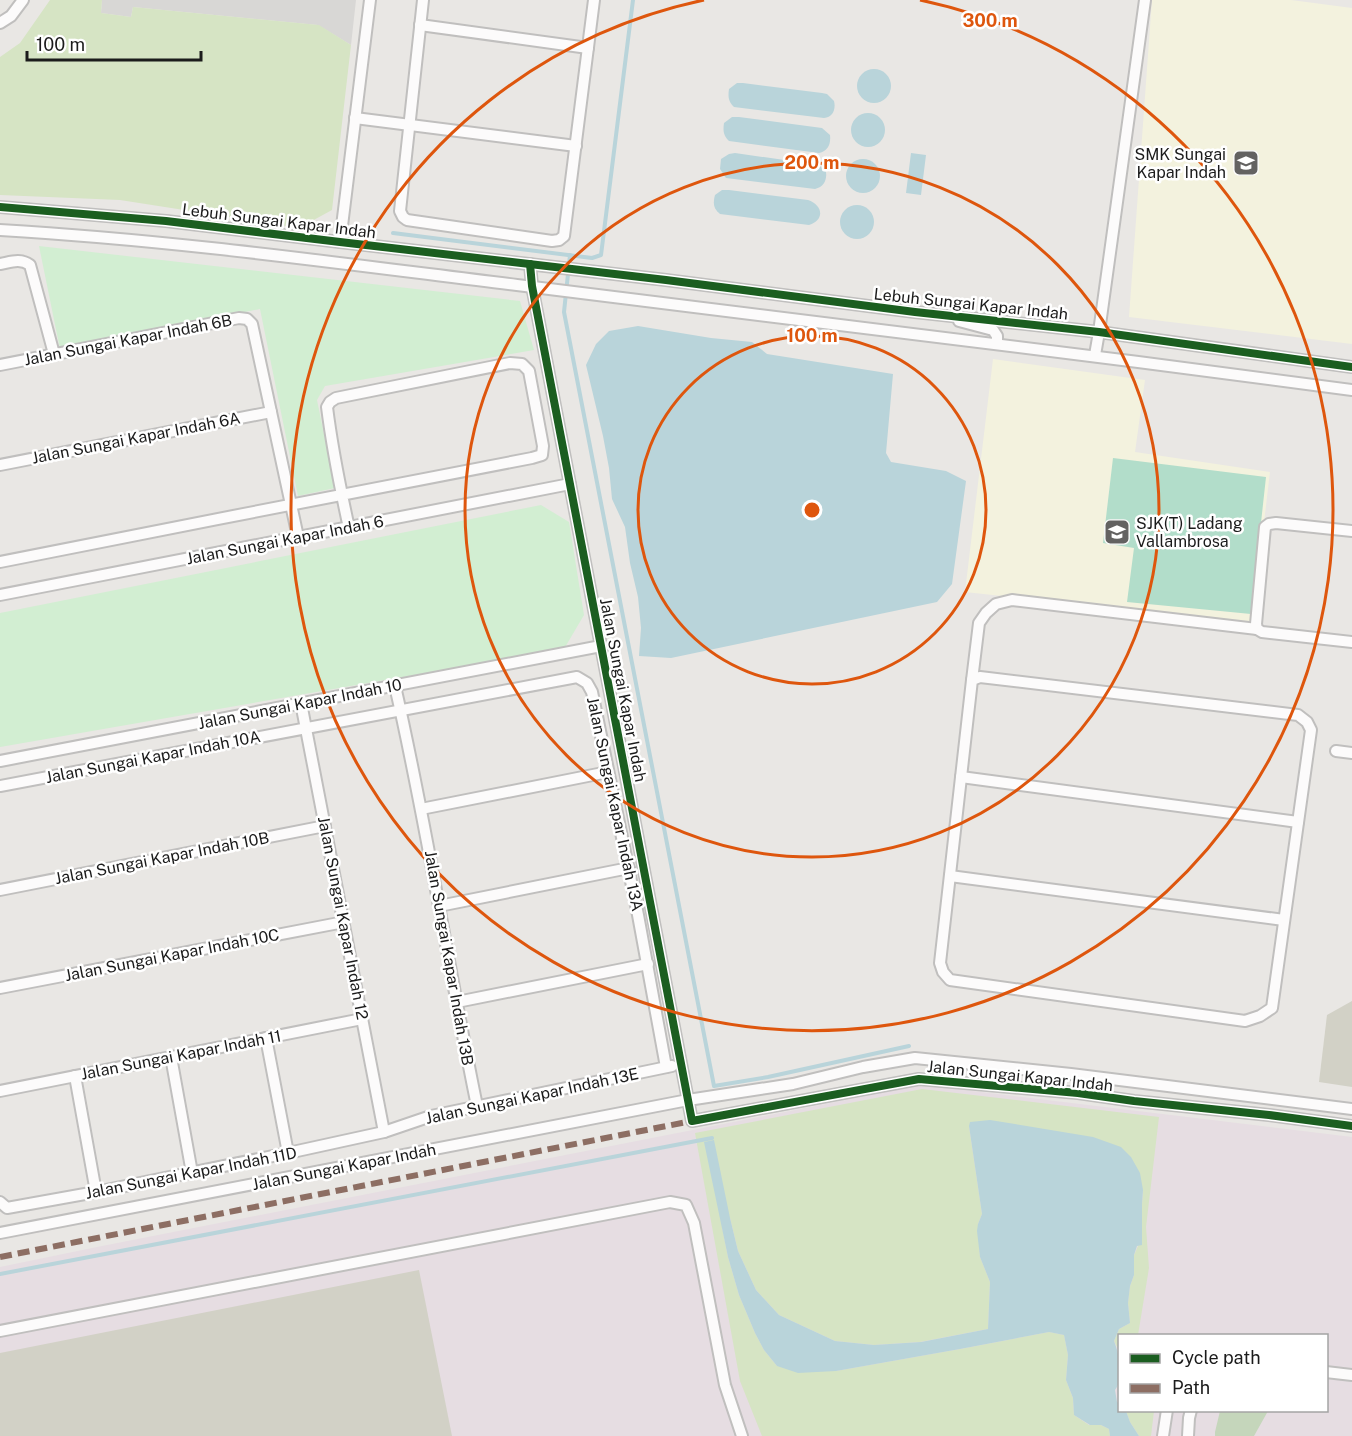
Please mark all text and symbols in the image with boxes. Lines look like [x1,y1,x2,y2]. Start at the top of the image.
text: 300 m [962,10,1018,31]
scale bar [27,24,201,62]
text: 100 m [36,34,85,55]
place label: SMK Sungai Kapar Indah [1134,145,1226,182]
school or university icon: SMK Sungai Kapar Indah [1231,148,1261,178]
text: 200 m [785,152,839,173]
street label: Lebuh Sungai Kapar Indah [181,200,377,242]
street label: Lebuh Sungai Kapar Indah [873,284,1069,324]
street label: Jalan Sungai Kapar Indah 6B [22,310,234,370]
text: 100 m [786,325,838,346]
street label: Jalan Sungai Kapar Indah 6A [30,408,242,468]
centre of rings [802,500,822,520]
street label: Jalan Sungai Kapar Indah 6 [185,512,385,568]
place label: SJK(T) Ladang Vallambrosa [1136,514,1243,551]
school or university icon: SJK(T) Ladang Vallambrosa [1102,517,1132,547]
street label: Jalan Sungai Kapar Indah [596,596,650,784]
street label: Jalan Sungai Kapar Indah 10 [197,675,404,733]
street label: Jalan Sungai Kapar Indah 13A [583,695,647,913]
street label: Jalan Sungai Kapar Indah 10A [44,727,262,787]
street label: Jalan Sungai Kapar Indah 12 [314,815,372,1021]
street label: Jalan Sungai Kapar Indah 10B [53,828,271,888]
street label: Jalan Sungai Kapar Indah 13B [421,849,477,1067]
street label: Jalan Sungai Kapar Indah 10C [63,925,281,985]
street label: Jalan Sungai Kapar Indah 11 [79,1026,283,1084]
street label: Jalan Sungai Kapar Indah [926,1057,1114,1095]
street label: Jalan Sungai Kapar Indah 13E [424,1064,640,1128]
street label: Jalan Sungai Kapar Indah [250,1140,438,1194]
street label: Jalan Sungai Kapar Indah 11D [84,1143,298,1203]
legend [1118,1334,1328,1412]
text: Cycle path [1172,1347,1261,1368]
text: Path [1172,1377,1210,1398]

